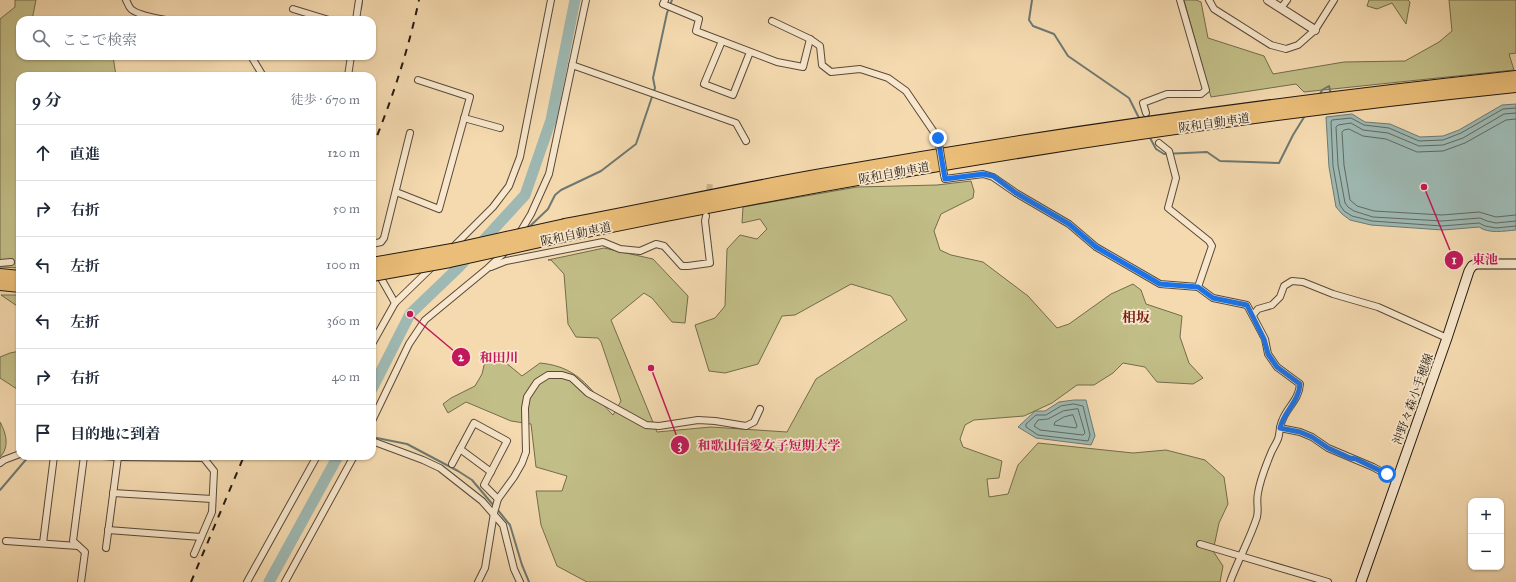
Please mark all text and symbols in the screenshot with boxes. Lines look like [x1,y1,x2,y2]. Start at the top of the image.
search box [16,16,376,60]
icon: search [30,27,52,49]
text: ここで検索 [62,31,137,49]
text: 9 分 [32,90,62,111]
text: 徒歩 · 670 m [291,92,360,108]
street label: 阪和自動車道 [1177,111,1251,135]
route end [929,129,947,147]
icon: ahead [32,142,54,164]
text: 直進 [70,145,100,163]
text: 120 m [327,145,360,161]
street label: 阪和自動車道 [857,160,931,186]
icon: right [32,198,54,220]
text: 右折 [70,201,100,219]
text: 50 m [333,201,360,217]
street label: 阪和自動車道 [539,220,613,248]
callout: 東池 [1444,247,1506,272]
text: 東池 [1472,252,1498,268]
text: 1 [1452,253,1457,267]
icon: left [32,254,54,276]
text: 左折 [70,257,100,275]
text: 100 m [326,257,360,273]
district label: 相坂 [1122,309,1150,326]
icon: left [32,310,54,332]
text: 左折 [70,313,100,331]
text: 360 m [327,313,360,329]
callout: 和田川 [451,345,526,370]
text: 2 [458,350,465,364]
text: 和田川 [479,350,519,366]
street label: 沖野々森小手穂線 [1390,351,1436,447]
icon: right [32,366,54,388]
text: 右折 [70,369,100,387]
text: 40 m [331,369,360,385]
icon: arrive [32,422,54,444]
text: 目的地に到着 [70,425,160,443]
callout: 和歌山信愛女子短期大学 [670,433,849,458]
text: 3 [678,438,683,453]
text: 和歌山信愛女子短期大学 [697,438,841,454]
route start [1378,465,1396,483]
map controls [1468,498,1504,570]
button: + [1468,498,1504,534]
button: − [1468,534,1504,570]

